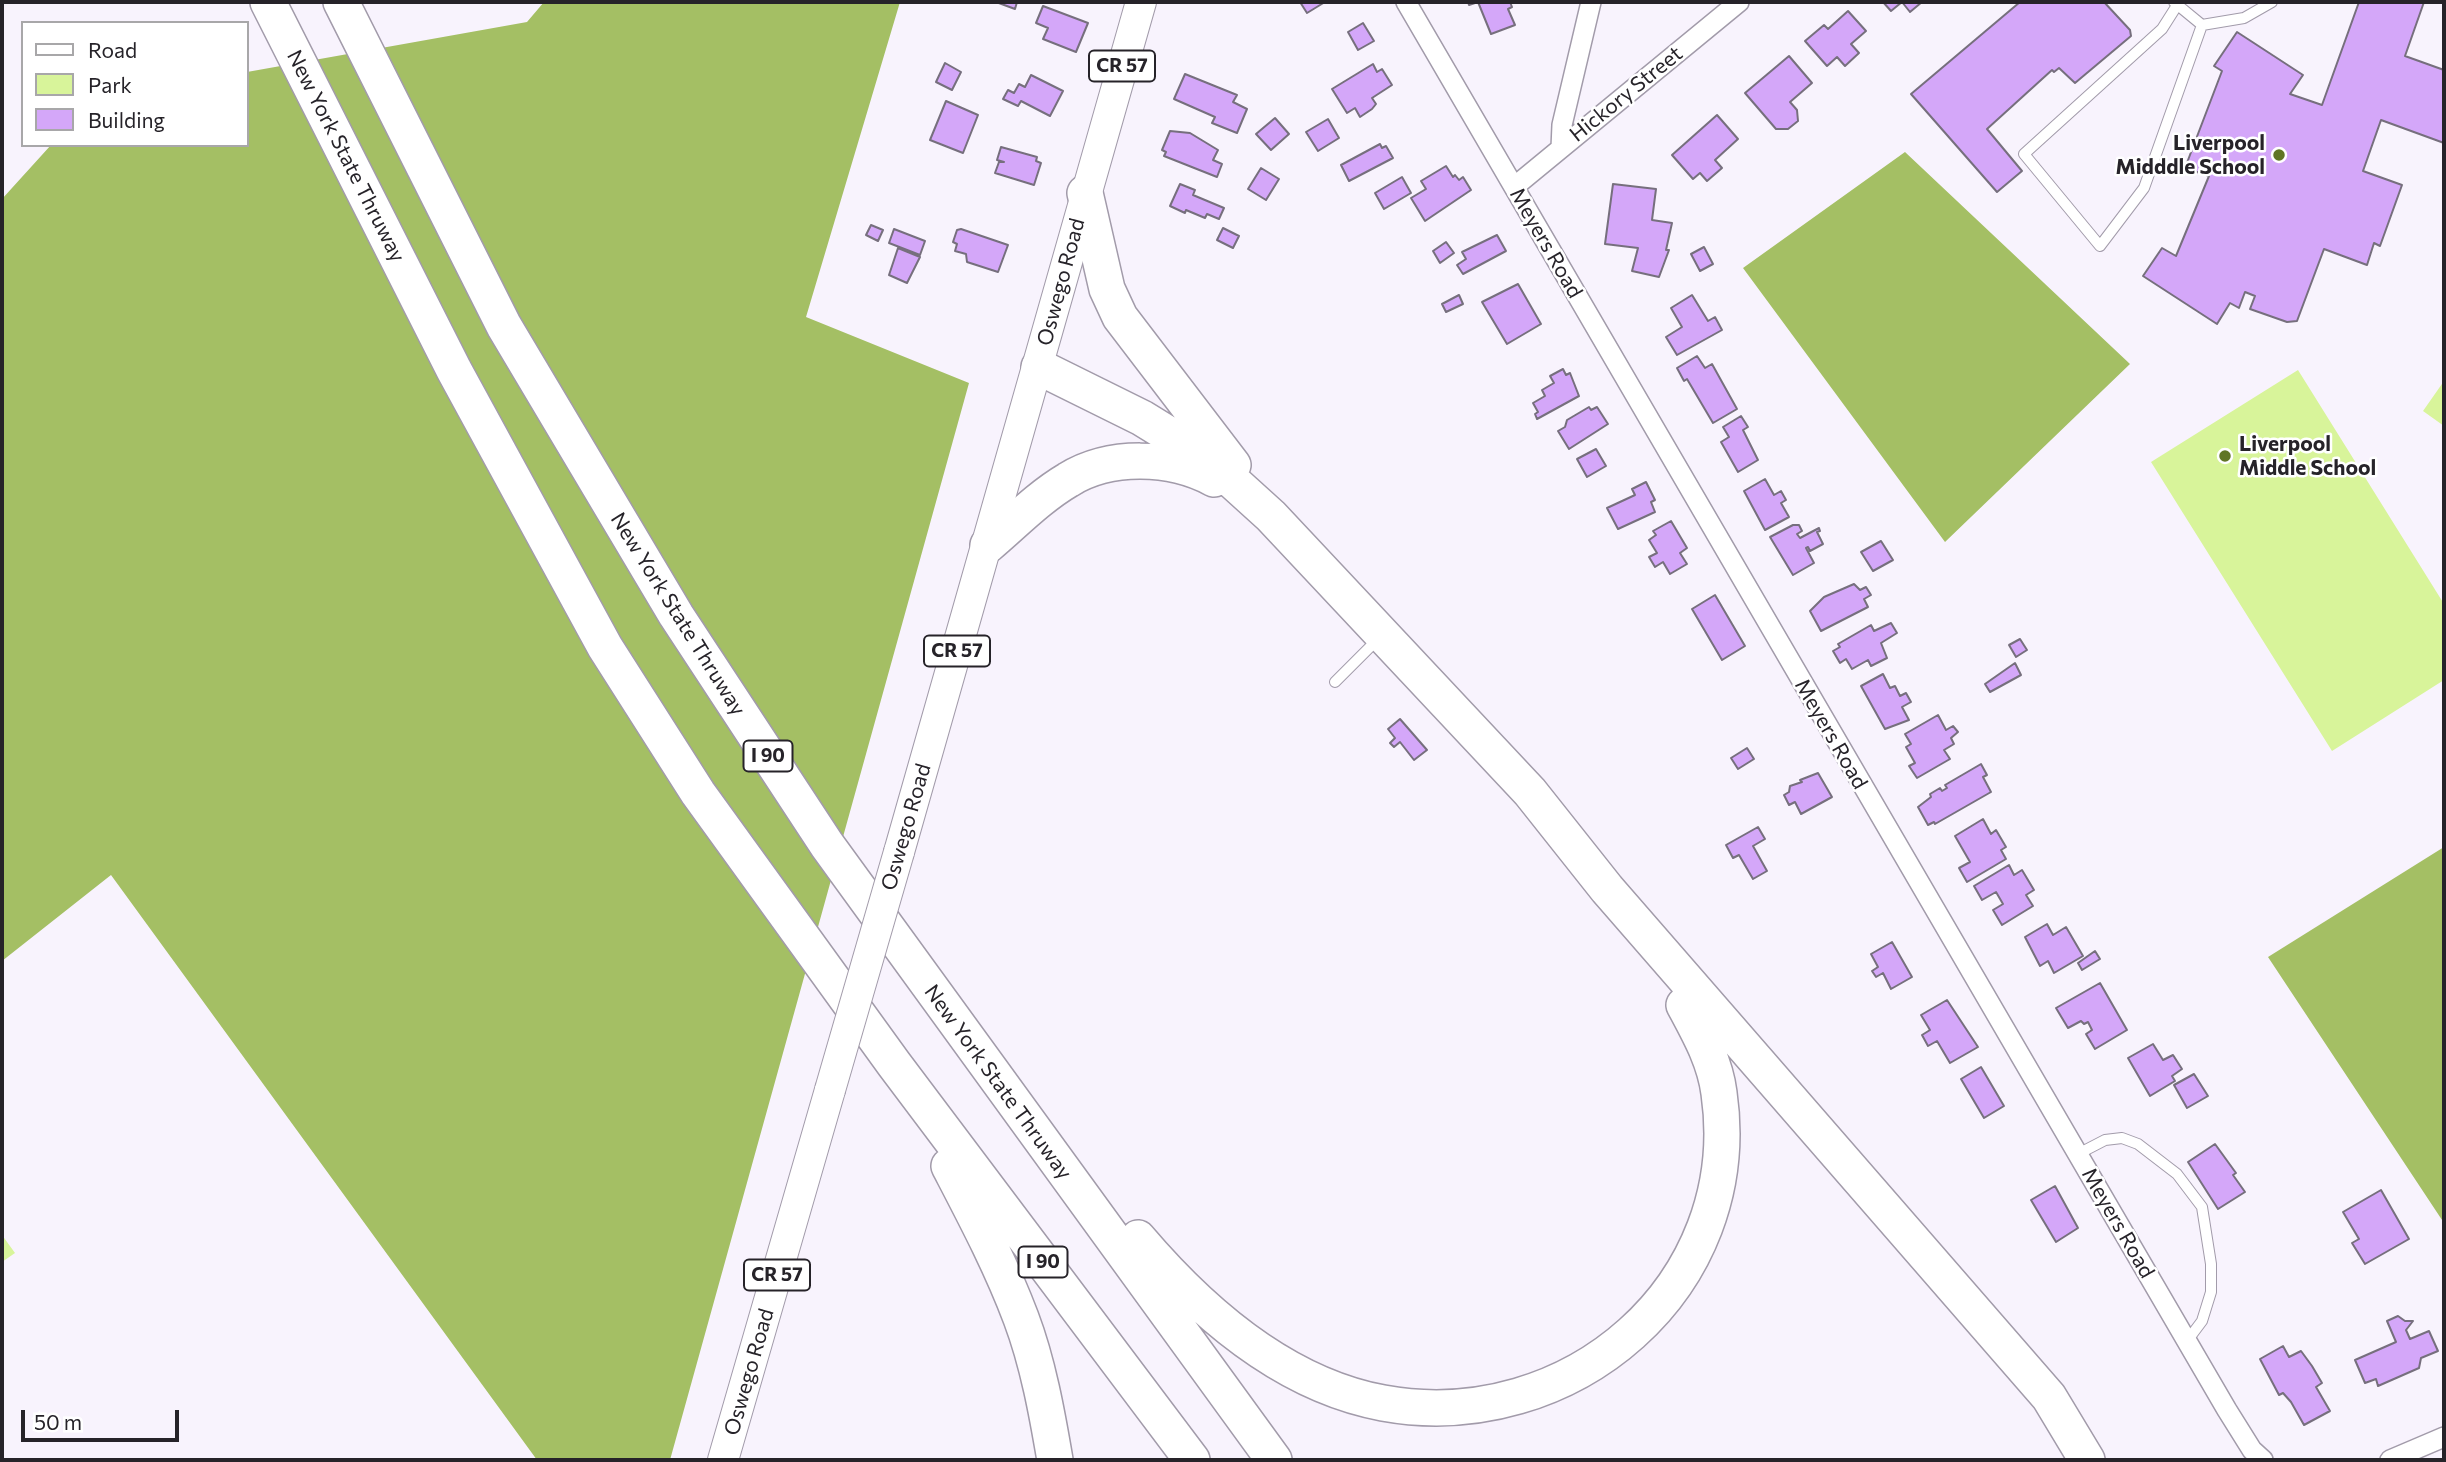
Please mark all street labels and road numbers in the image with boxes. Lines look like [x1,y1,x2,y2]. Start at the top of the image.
street label: Hickory Street [1565,41,1687,147]
street label: New York State Thruway [282,46,410,266]
road number: CR 57 [1089,50,1155,82]
street label: Meyers Road [1504,183,1588,303]
street label: Oswego Road [1032,216,1090,348]
street label: New York State Thruway [605,508,751,720]
road number: CR 57 [924,636,990,666]
street label: Meyers Road [1789,674,1873,794]
road number: I 90 [744,740,792,772]
street label: Oswego Road [876,761,936,893]
street label: New York State Thruway [919,980,1077,1184]
street label: Meyers Road [2076,1163,2160,1283]
road number: I 90 [1018,1246,1068,1278]
road number: CR 57 [744,1260,810,1290]
street label: Oswego Road [719,1306,779,1438]

